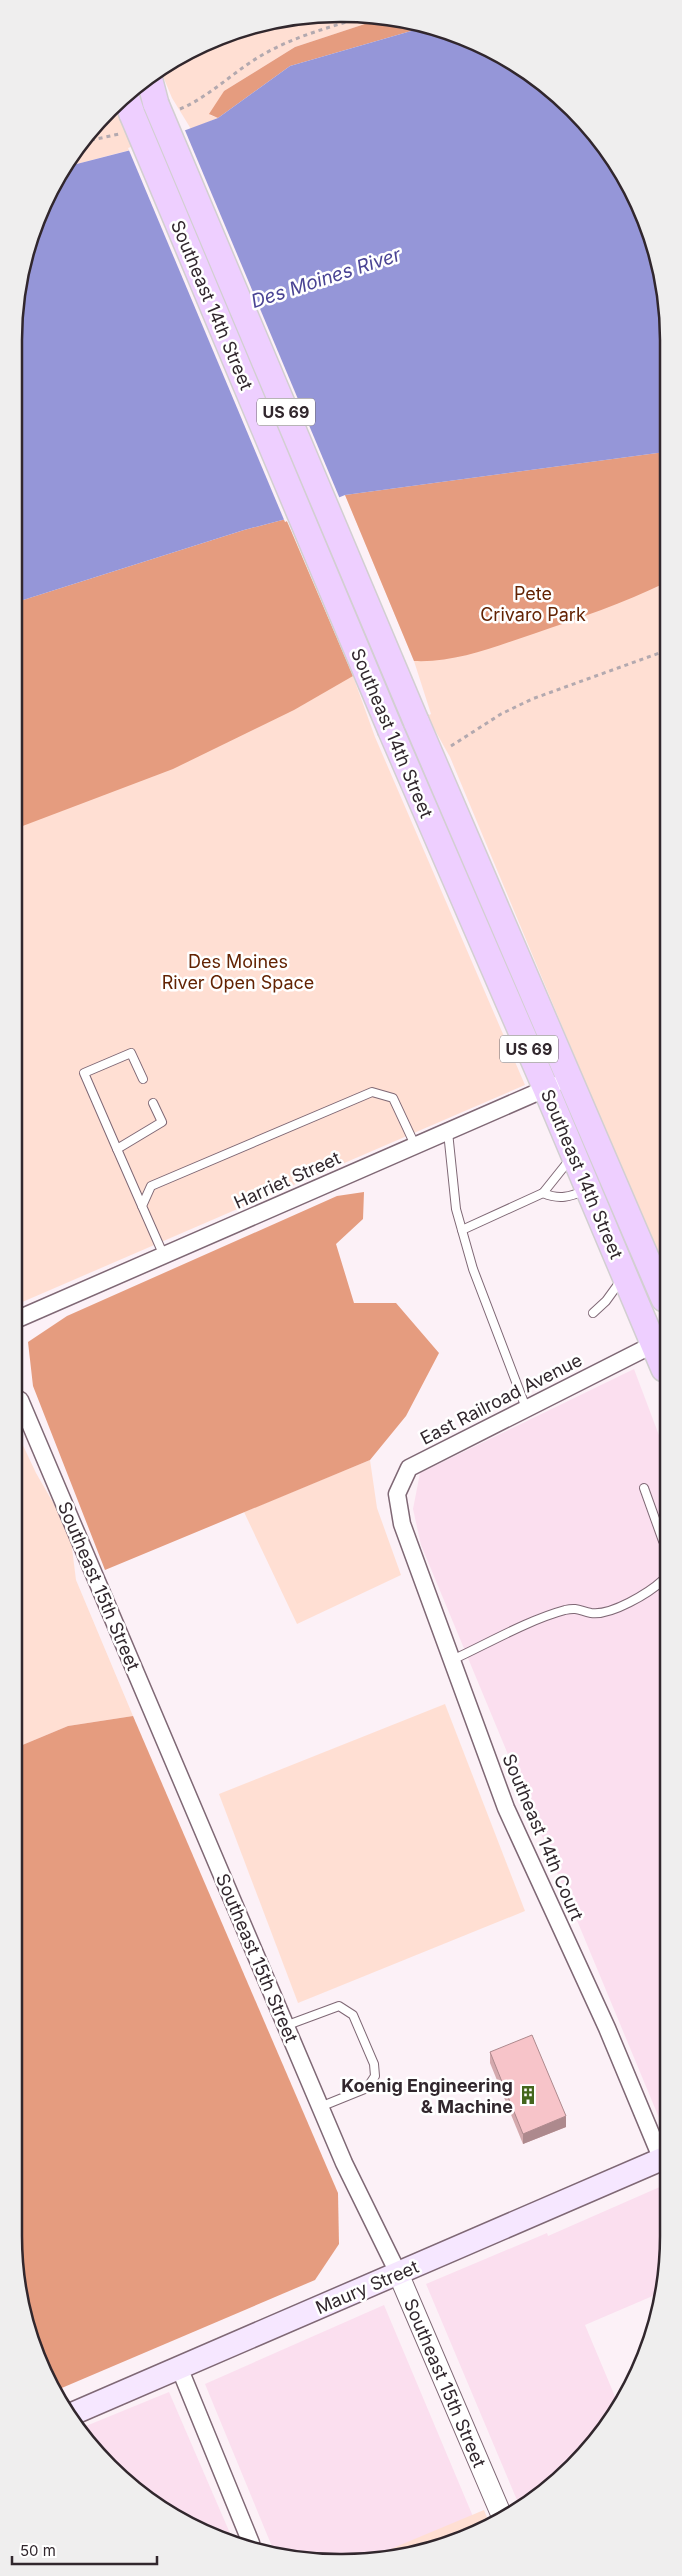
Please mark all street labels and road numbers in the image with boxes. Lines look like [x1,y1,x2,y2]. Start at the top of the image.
street label: Southeast 14th Street [167,217,257,393]
road number: US 69 [257,398,315,426]
street label: Southeast 14th Street [347,645,437,821]
road number: US 69 [500,1036,558,1062]
street label: Southeast 14th Street [537,1086,627,1262]
street label: Harriet Street [231,1147,344,1213]
street label: East Railroad Avenue [417,1349,585,1449]
street label: Southeast 15th Street [54,1498,144,1674]
street label: Southeast 14th Court [498,1751,588,1924]
street label: Southeast 15th Street [212,1870,302,2046]
street label: Maury Street [312,2256,422,2318]
street label: Southeast 15th Street [400,2295,490,2471]

